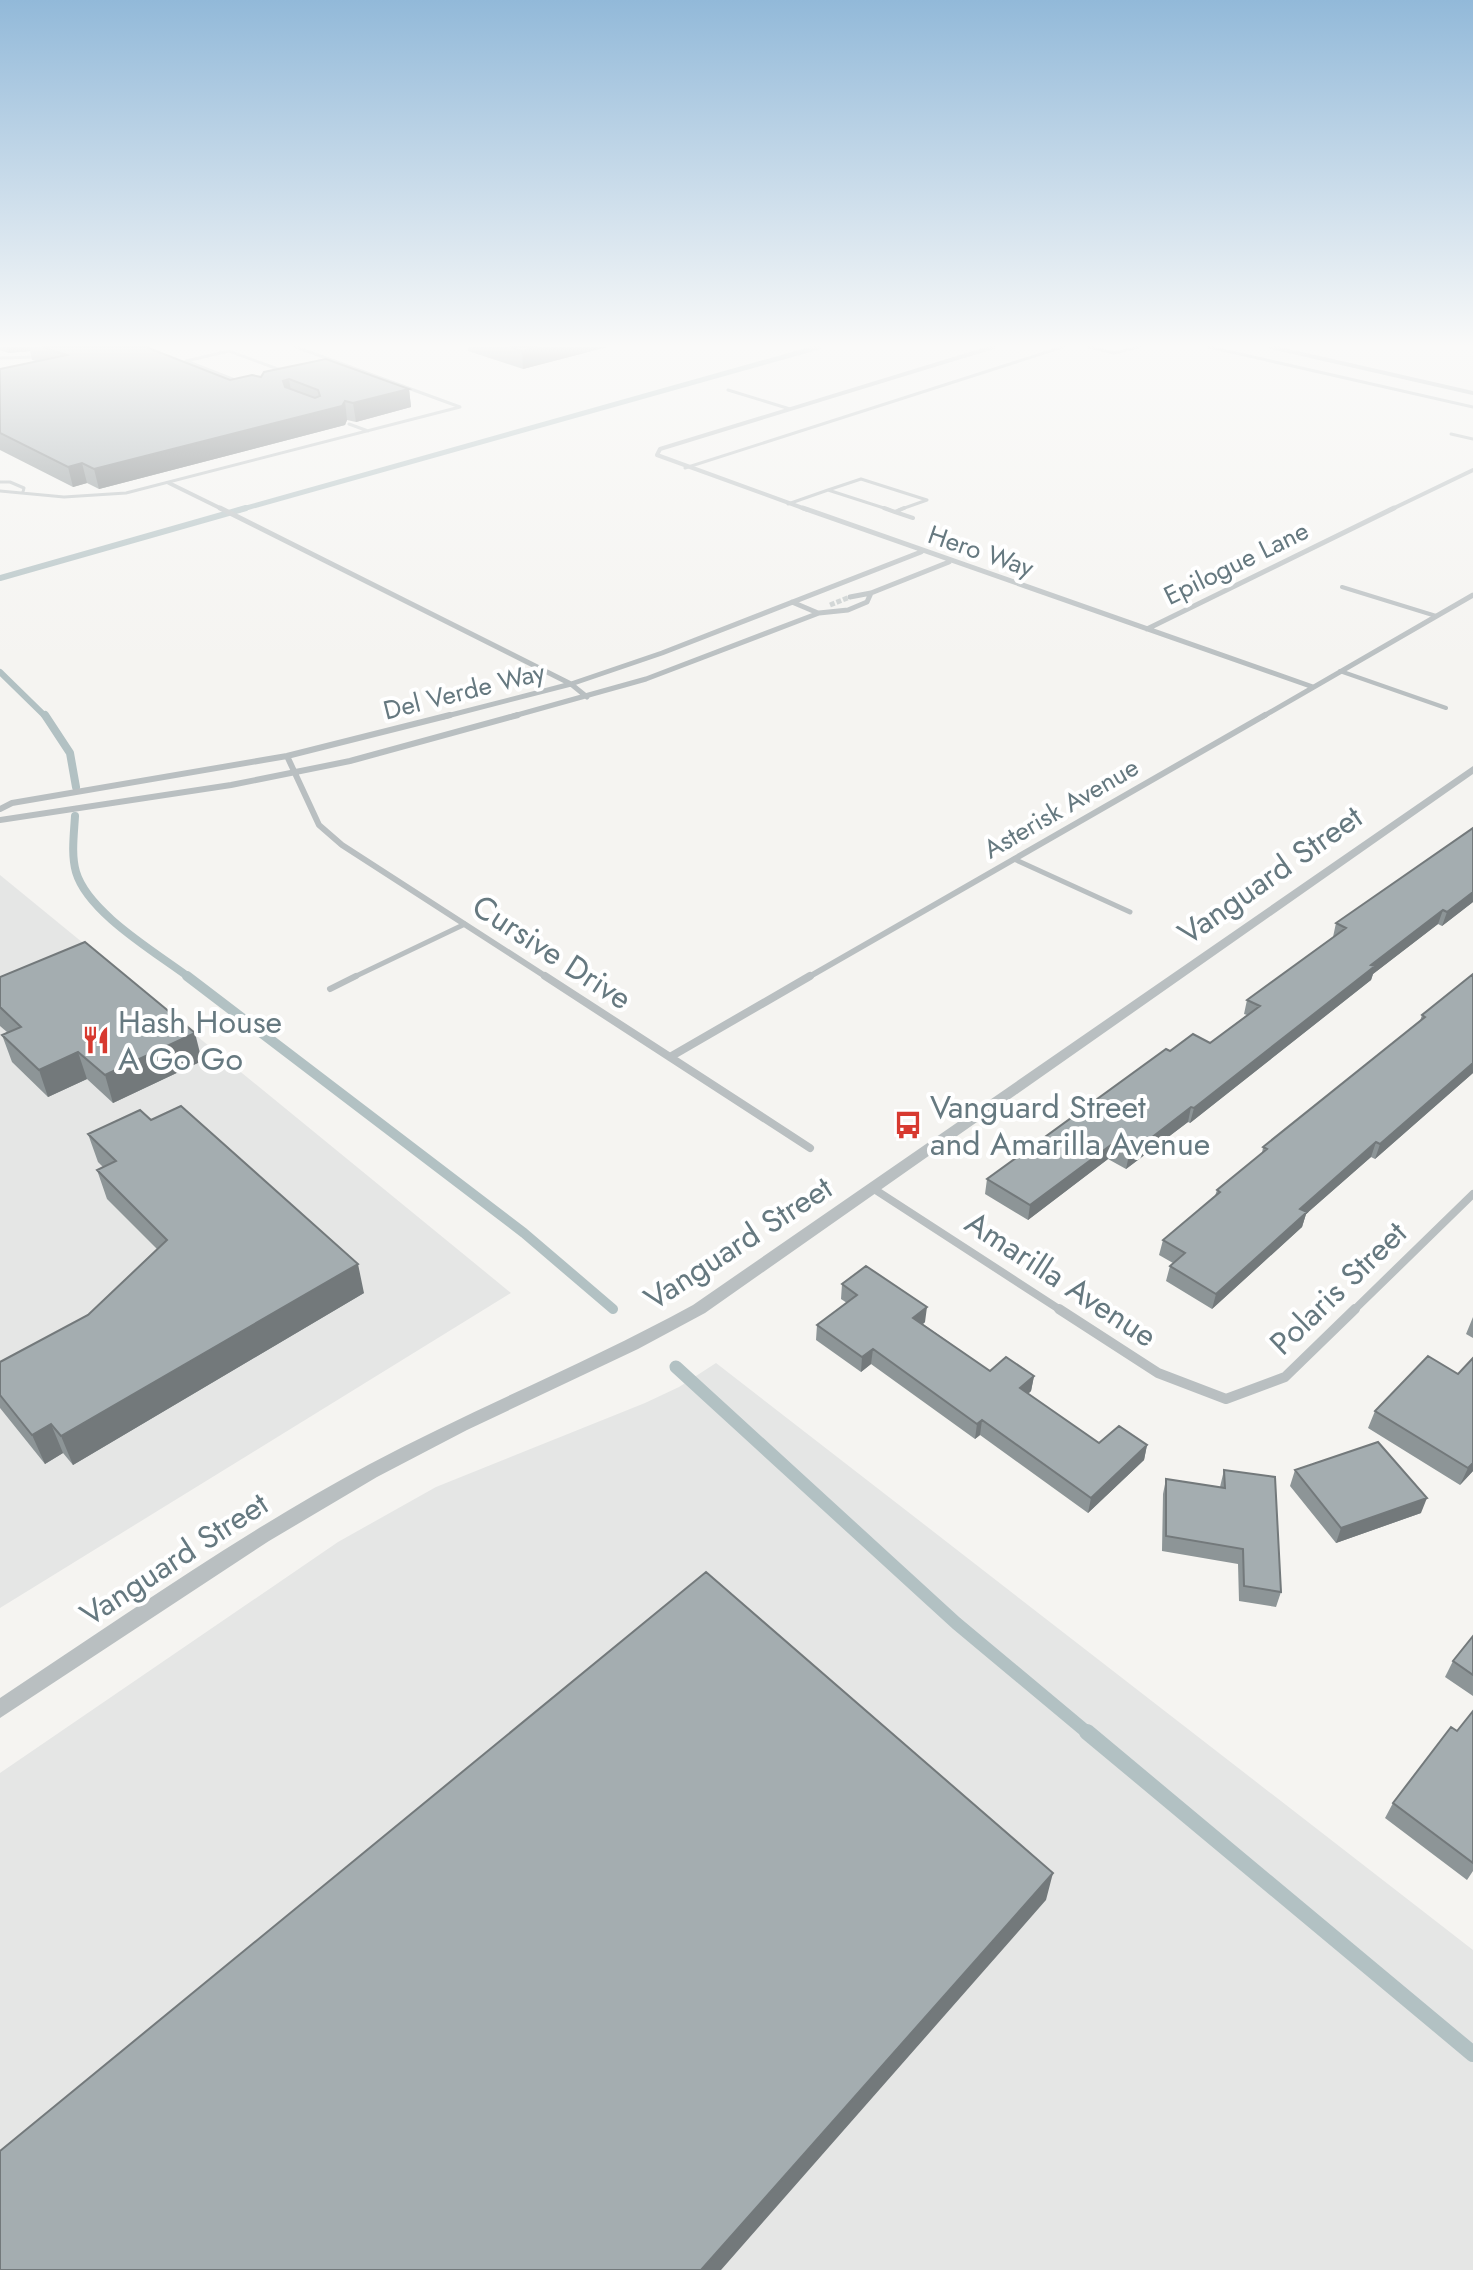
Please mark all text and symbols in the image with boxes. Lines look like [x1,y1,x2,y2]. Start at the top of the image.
street label: Epilogue Lane [1157,512,1315,614]
street label: Hero Way [923,515,1039,587]
street label: Del Verde Way [379,652,549,729]
street label: Asterisk Avenue [976,748,1146,868]
street label: Vanguard Street [1168,794,1372,956]
street label: Cursive Drive [463,883,641,1021]
place label: Hash House A Go Go [118,999,282,1082]
restaurant icon: Hash House A Go Go [81,1025,111,1055]
place label: Vanguard Street and Amarilla Avenue [930,1084,1210,1167]
bus stop icon: Vanguard Street and Amarilla Avenue [893,1110,923,1140]
street label: Vanguard Street [635,1165,841,1321]
street label: Amarilla Avenue [956,1200,1166,1358]
street label: Polaris Street [1259,1210,1417,1365]
street label: Vanguard Street [71,1481,277,1637]

